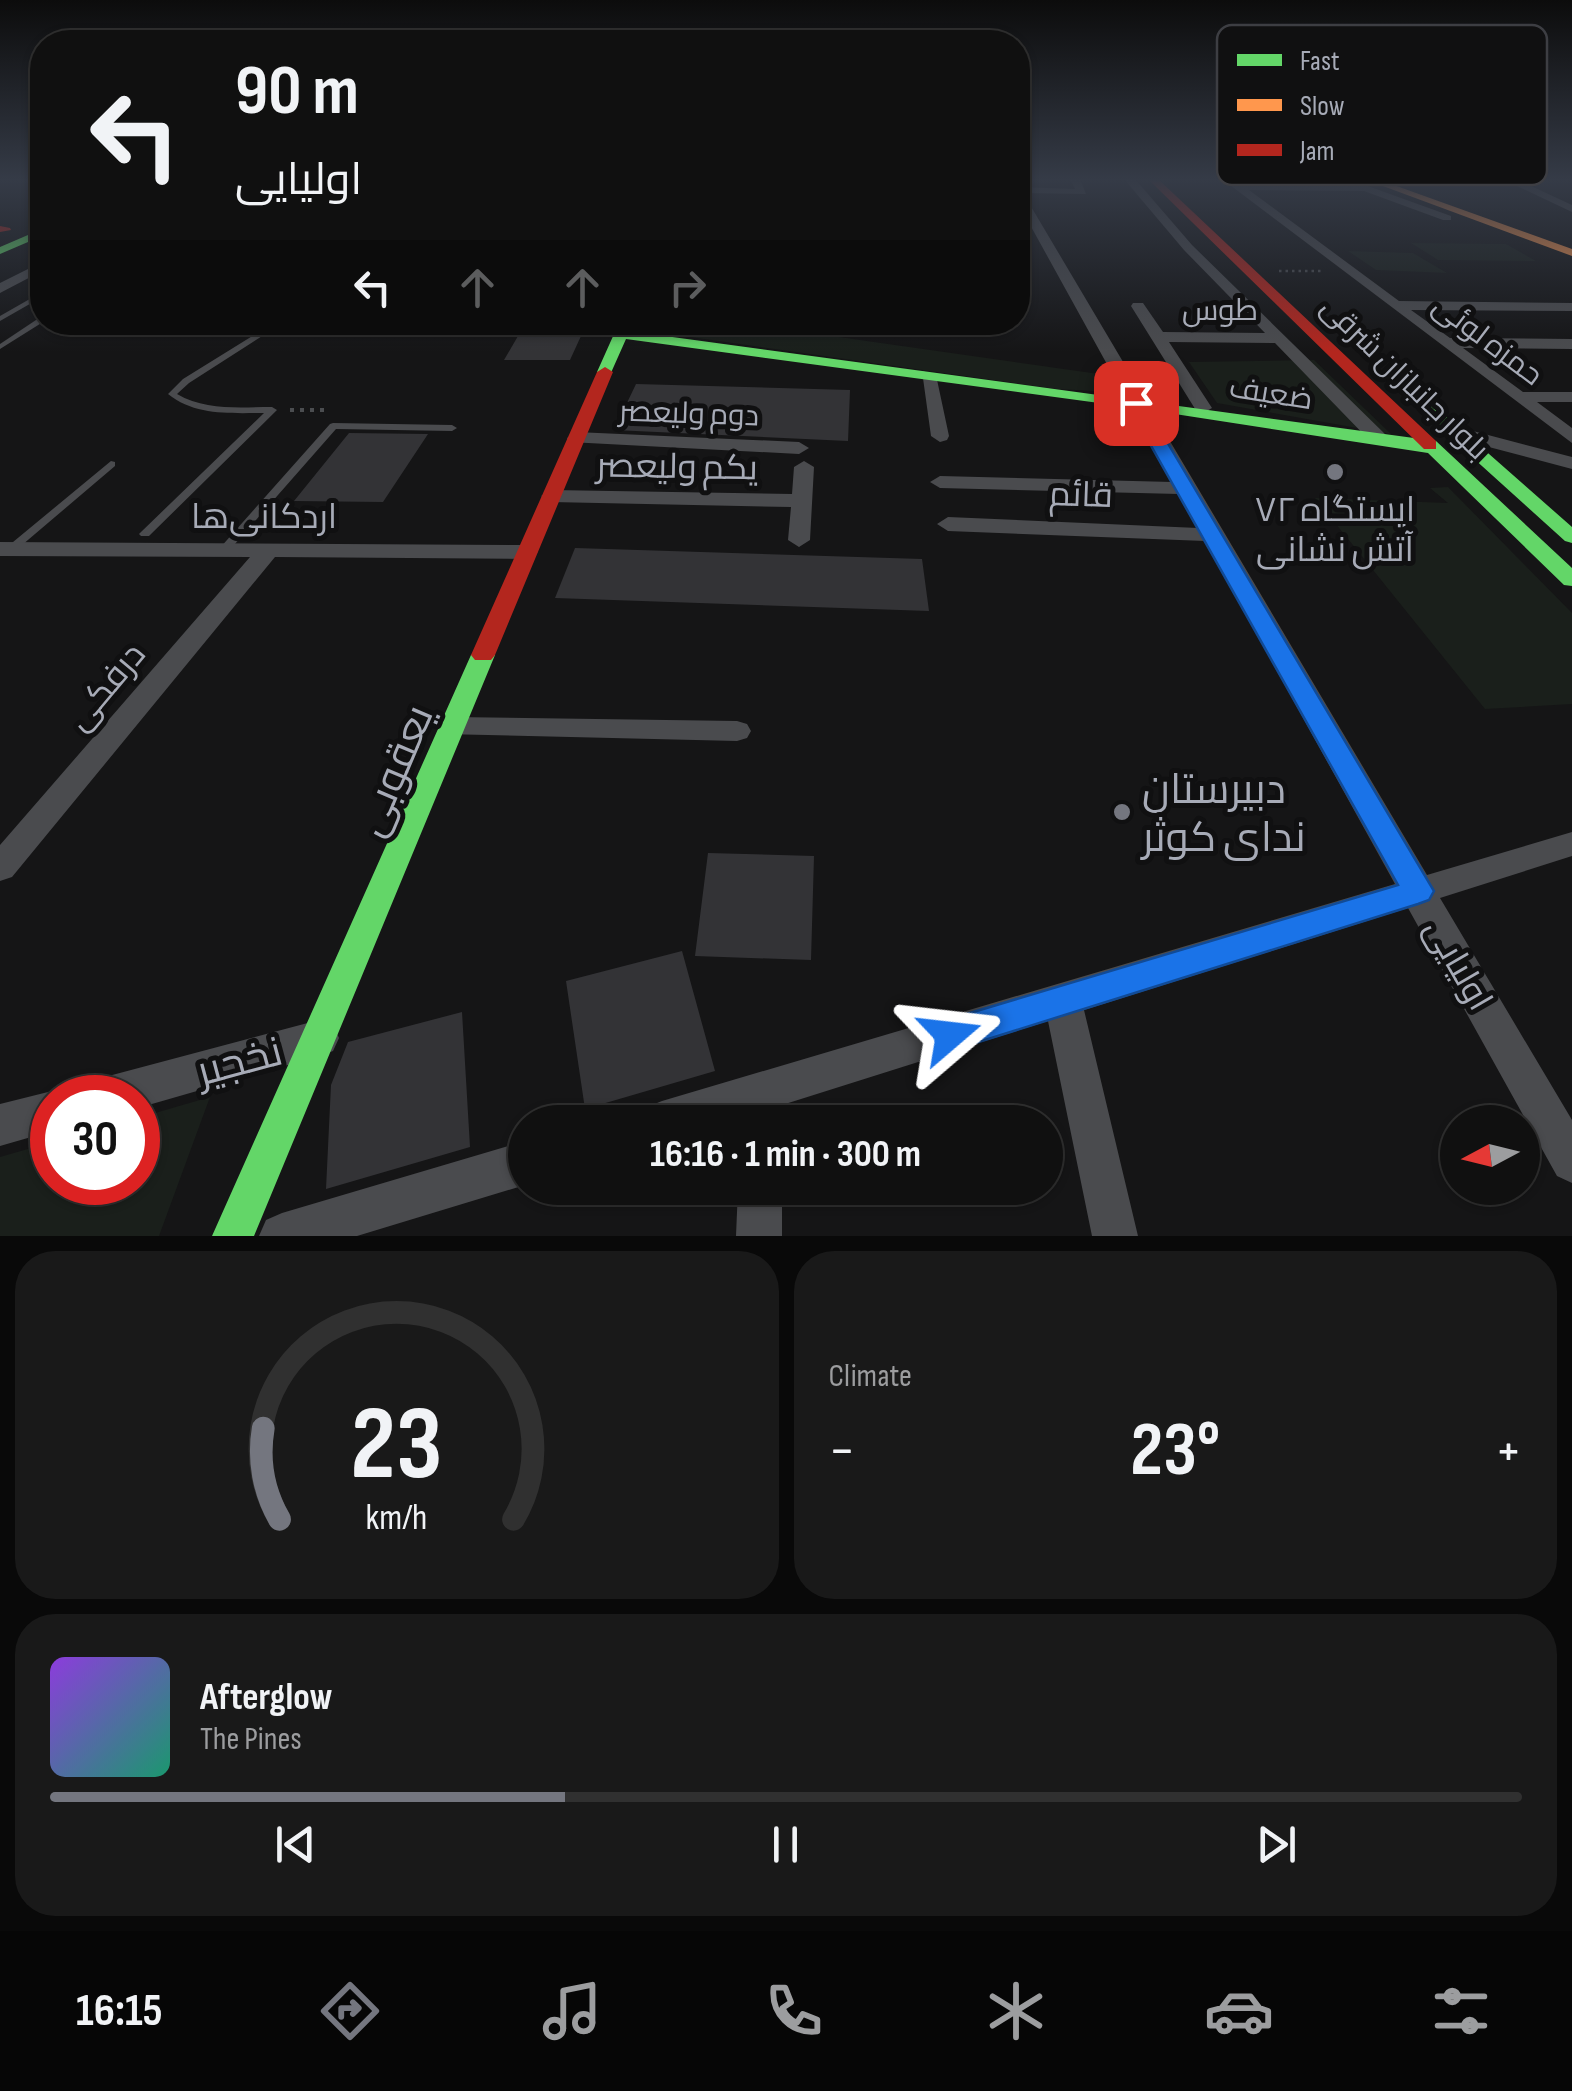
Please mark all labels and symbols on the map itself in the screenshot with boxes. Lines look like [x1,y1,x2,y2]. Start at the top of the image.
legend [1217,25,1547,185]
text: Fast [1300,45,1339,78]
text: Slow [1300,90,1345,123]
text: Jam [1299,135,1335,168]
street label: حمزه لوئی [1425,288,1549,394]
street label: بلوار جانبازان شرقی [1313,290,1496,468]
street label: طوس [1182,293,1258,329]
pin [1094,361,1179,446]
street label: ضعیف [1226,370,1315,418]
street label: دوم ولیعصر [616,393,760,435]
street label: یکم ولیعصر [594,445,758,491]
marker: ایستگاه ۷۲ آتش نشانی [1324,461,1346,483]
street label: قائم [1048,473,1114,519]
place label: ایستگاه ۷۲ آتش نشانی [1255,489,1415,572]
street label: اردکانی‌ها [191,496,337,539]
street label: درفکی [57,634,155,740]
street label: یعقوبی [345,698,446,844]
place label: دبیرستان ندای کوثر [1140,765,1306,864]
marker: دبیرستان ندای کوثر [1111,801,1133,823]
street label: اولیایی [1414,911,1501,1018]
position arrow [898,983,1002,1087]
street label: نخجیر [189,1027,288,1099]
speed limit sign: 30 [30,1075,160,1205]
north arrow [1440,1105,1540,1205]

